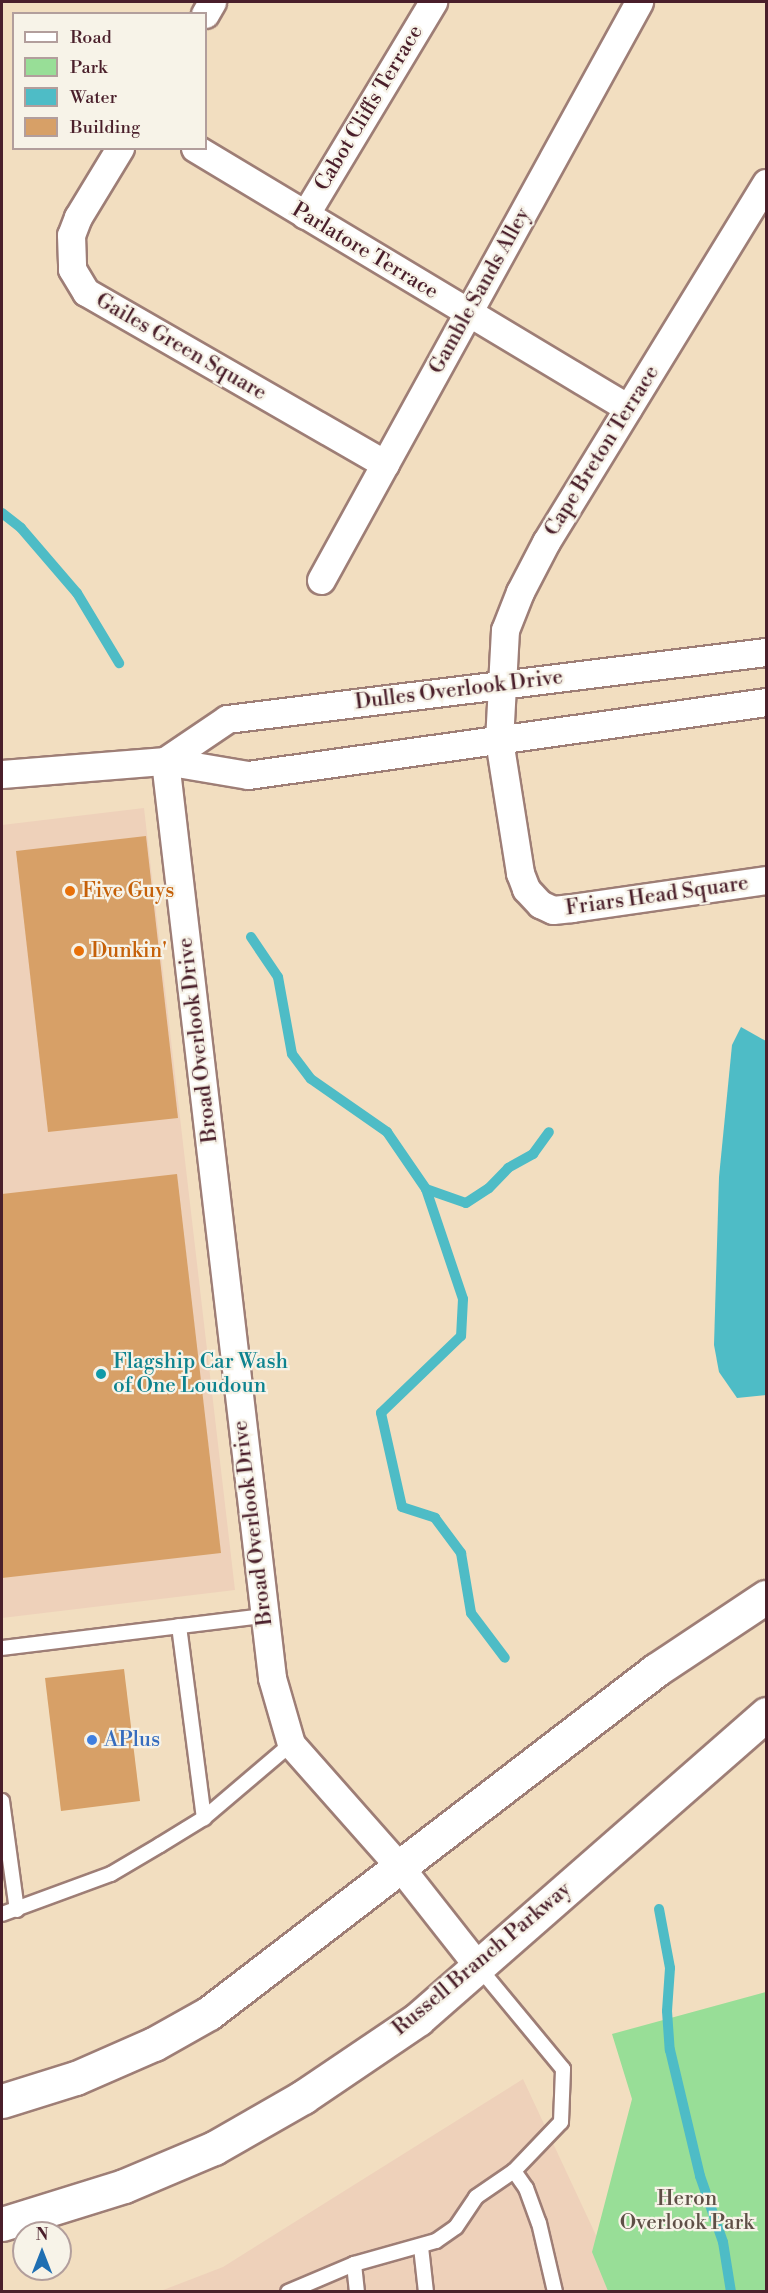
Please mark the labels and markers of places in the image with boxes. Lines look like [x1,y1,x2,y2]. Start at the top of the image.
place label: Five Guys [82,878,174,904]
marker: Five Guys [63,884,77,898]
place label: Dunkin' [91,938,167,964]
marker: Dunkin' [72,944,86,958]
place label: Flagship Car Wash of One Loudoun [113,1349,288,1399]
marker: Flagship Car Wash of One Loudoun [94,1367,108,1381]
place label: APlus [104,1727,160,1753]
marker: APlus [85,1733,99,1747]

